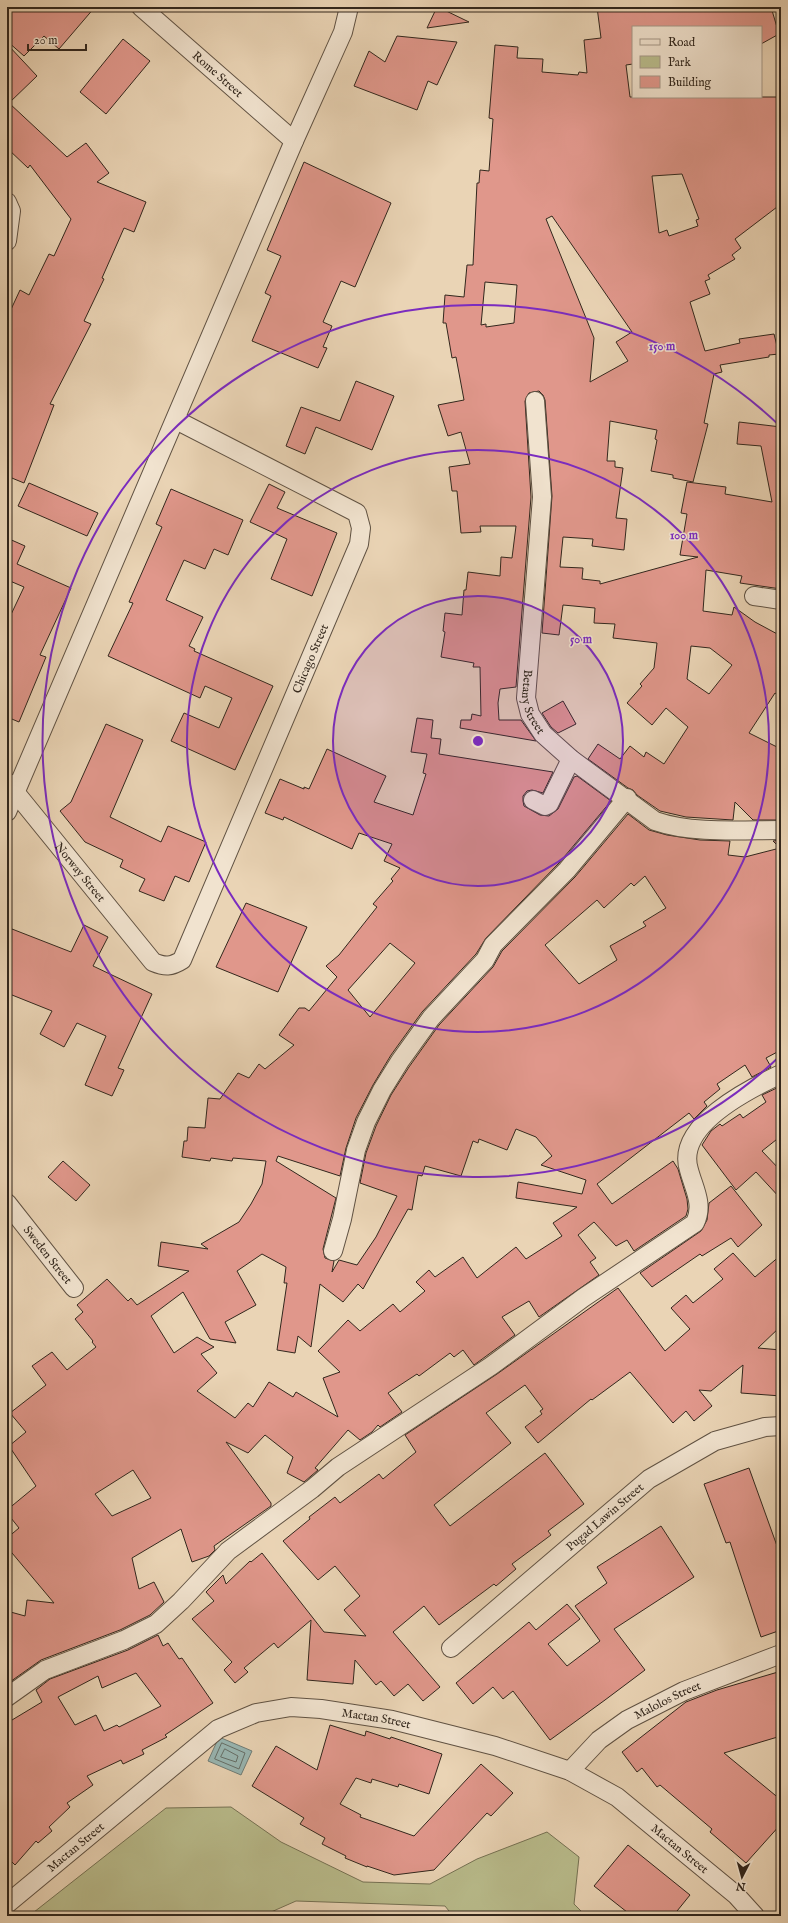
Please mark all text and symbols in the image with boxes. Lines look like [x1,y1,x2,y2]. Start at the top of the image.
scale bar [28,26,86,52]
legend [632,26,762,98]
text: 20 m [34,33,57,48]
text: Road [668,35,696,50]
street label: Rome Street [189,48,246,101]
text: Park [668,55,691,70]
text: Building [668,75,712,90]
text: 150 m [649,339,676,354]
text: 100 m [670,528,699,543]
street label: Chicago Street [289,622,332,696]
text: 50 m [570,632,593,647]
street label: Betany Street [518,669,548,737]
centre of rings [471,734,485,748]
street label: Norway Street [51,839,109,905]
street label: Sweden Street [20,1223,75,1287]
street label: Pugad Lawin Street [563,1480,647,1554]
street label: Malolos Street [632,1678,703,1723]
street label: Mactan Street [341,1705,412,1732]
street label: Mactan Street [44,1819,107,1875]
street label: Mactan Street [648,1821,711,1877]
north arrow [722,1857,762,1897]
text: N [735,1878,748,1894]

